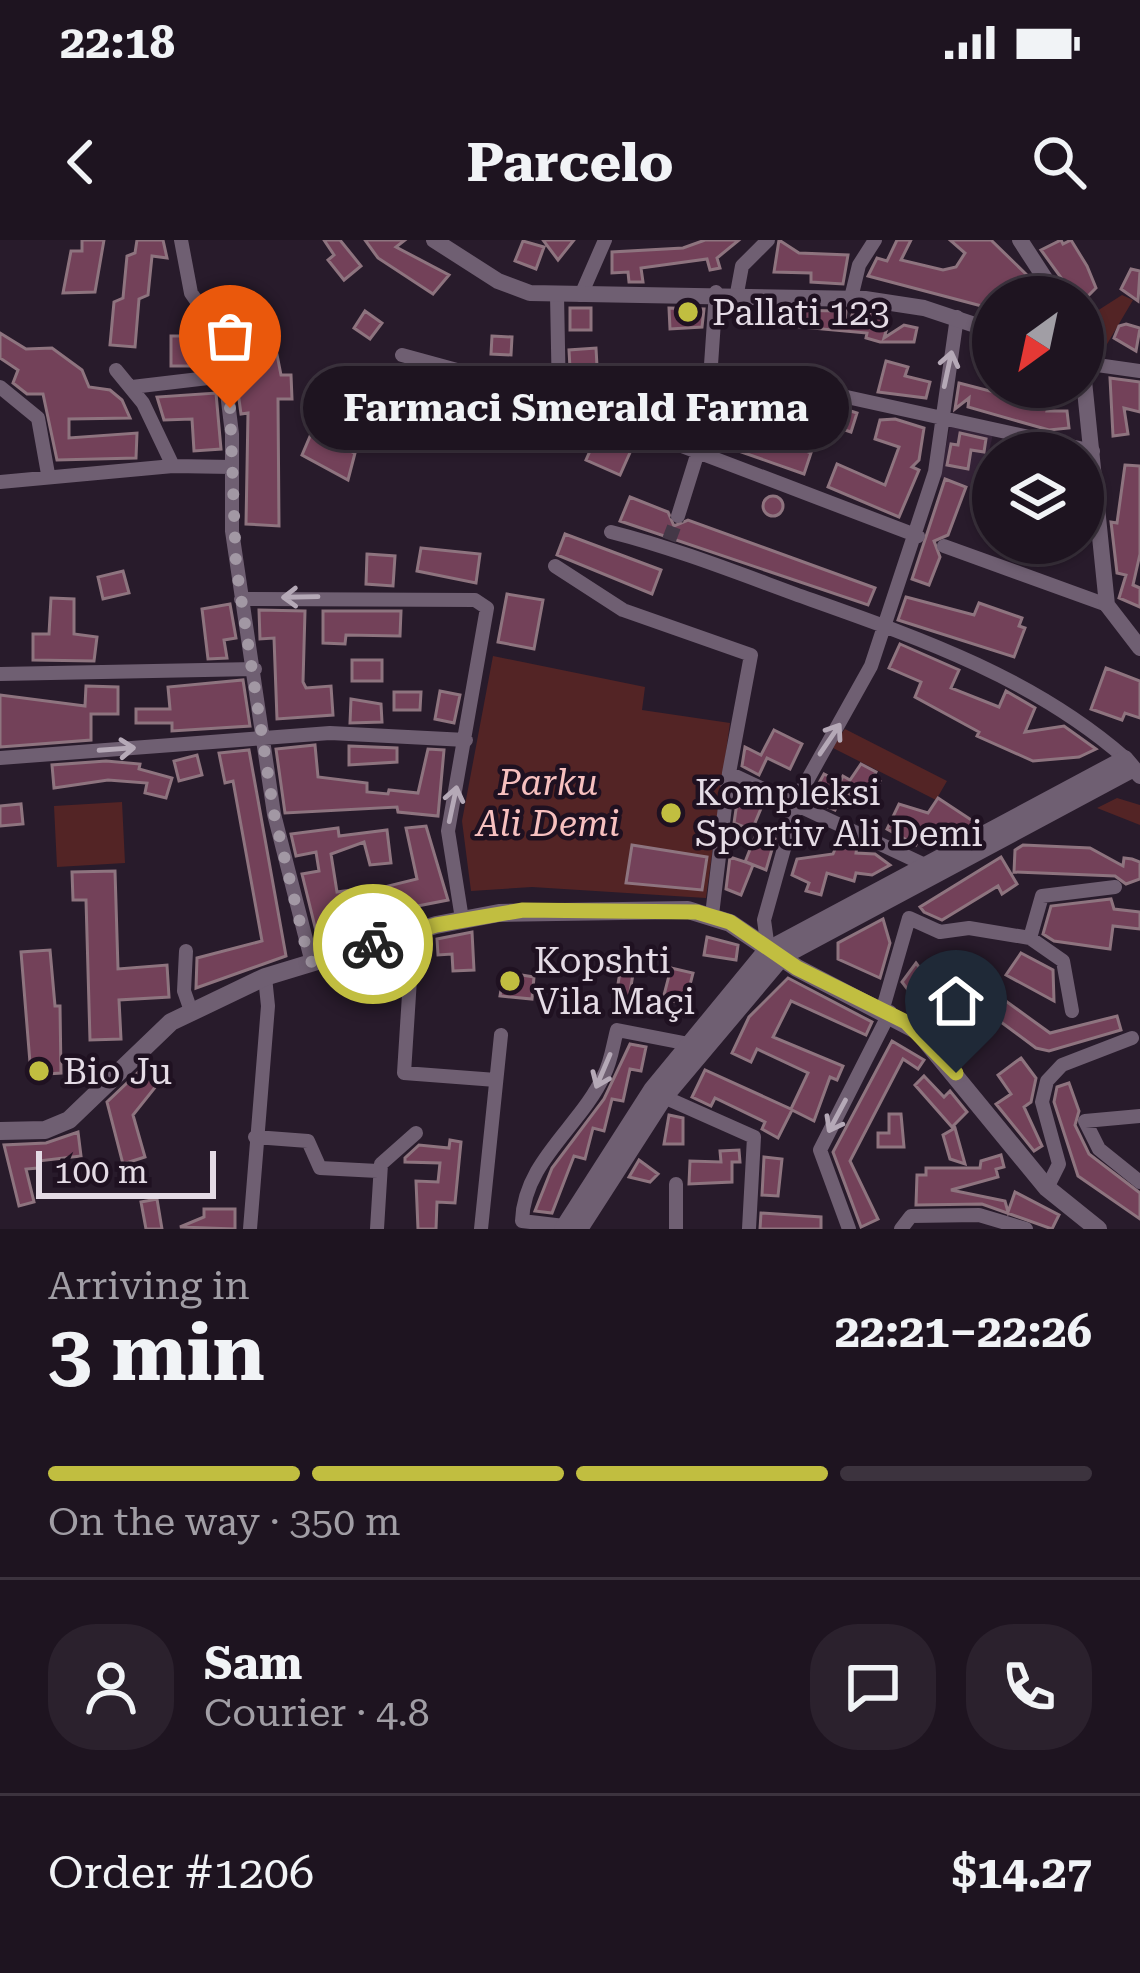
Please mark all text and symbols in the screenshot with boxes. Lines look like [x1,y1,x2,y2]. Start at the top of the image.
text: 22:18 [60,16,175,69]
icon: back [48,129,114,195]
icon: search [1026,129,1092,195]
text: Parcelo [466,131,674,194]
north arrow [972,276,1104,408]
map controls [972,276,1104,564]
pin [179,285,281,408]
place label: Pallati 123 [712,292,890,334]
marker: Pallati 123 [675,299,701,325]
icon: bag [197,303,263,369]
one-way arrow [938,350,960,389]
callout: Farmaci Smerald Farma [302,366,848,450]
text: Farmaci Smerald Farma [343,385,809,431]
button: layers [972,432,1104,564]
one-way arrow [281,586,320,609]
one-way arrow [818,723,843,757]
one-way arrow [97,737,136,760]
park label: Parku Ali Demi [474,762,620,845]
place label: Kompleksi Sportiv Ali Demi [695,772,983,855]
one-way arrow [443,786,465,825]
marker: Kompleksi Sportiv Ali Demi [658,800,684,826]
courier [313,884,433,1004]
icon: bike [340,911,406,977]
place label: Kopshti Vila Maçi [534,940,695,1023]
pin [905,950,1007,1073]
marker: Kopshti Vila Maçi [497,968,523,994]
icon: home [923,968,989,1034]
place label: Bio Ju [63,1051,172,1093]
one-way arrow [591,1052,612,1089]
marker: Bio Ju [26,1058,52,1084]
one-way arrow [824,1098,847,1133]
scale bar [36,1145,216,1198]
text: 100 m [54,1152,148,1191]
text: Arriving in [48,1263,250,1309]
text: 22:21–22:26 [835,1305,1092,1358]
text: 3 min [48,1308,265,1399]
text: On the way · 350 m [48,1499,400,1545]
button: person [48,1624,174,1750]
button: chat [810,1624,936,1750]
button: phone [966,1624,1092,1750]
text: Sam [204,1637,302,1690]
text: Courier · 4.8 [204,1690,430,1736]
text: Order #1206 [48,1846,314,1899]
text: $14.27 [952,1846,1092,1899]

